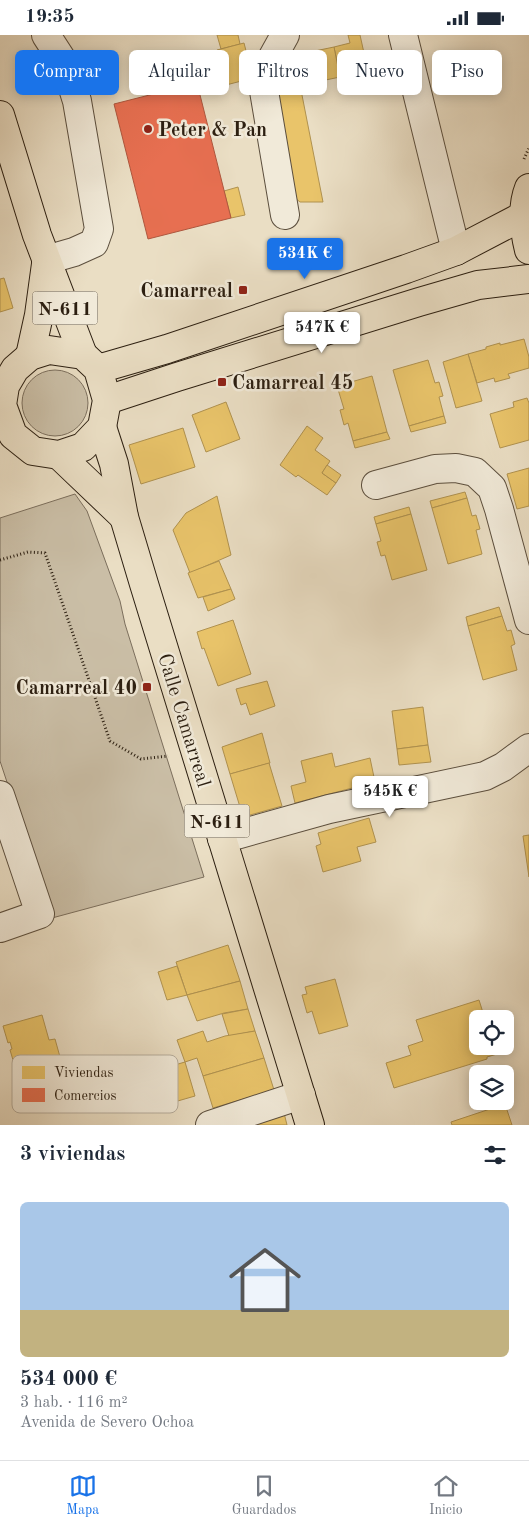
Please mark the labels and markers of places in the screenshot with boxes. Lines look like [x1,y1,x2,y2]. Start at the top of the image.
place label: Peter & Pan [158,121,267,141]
marker: Peter & Pan [142,123,154,135]
pin: 534K € [264,237,346,280]
place label: Camarreal [140,282,233,302]
marker: Camarreal [237,284,249,296]
pin: 547K € [281,311,363,354]
place label: Camarreal 45 [232,373,353,394]
marker: Camarreal 45 [216,376,228,388]
place label: Camarreal 40 [16,679,137,699]
marker: Camarreal 40 [141,681,153,693]
pin: 545K € [349,775,431,818]

